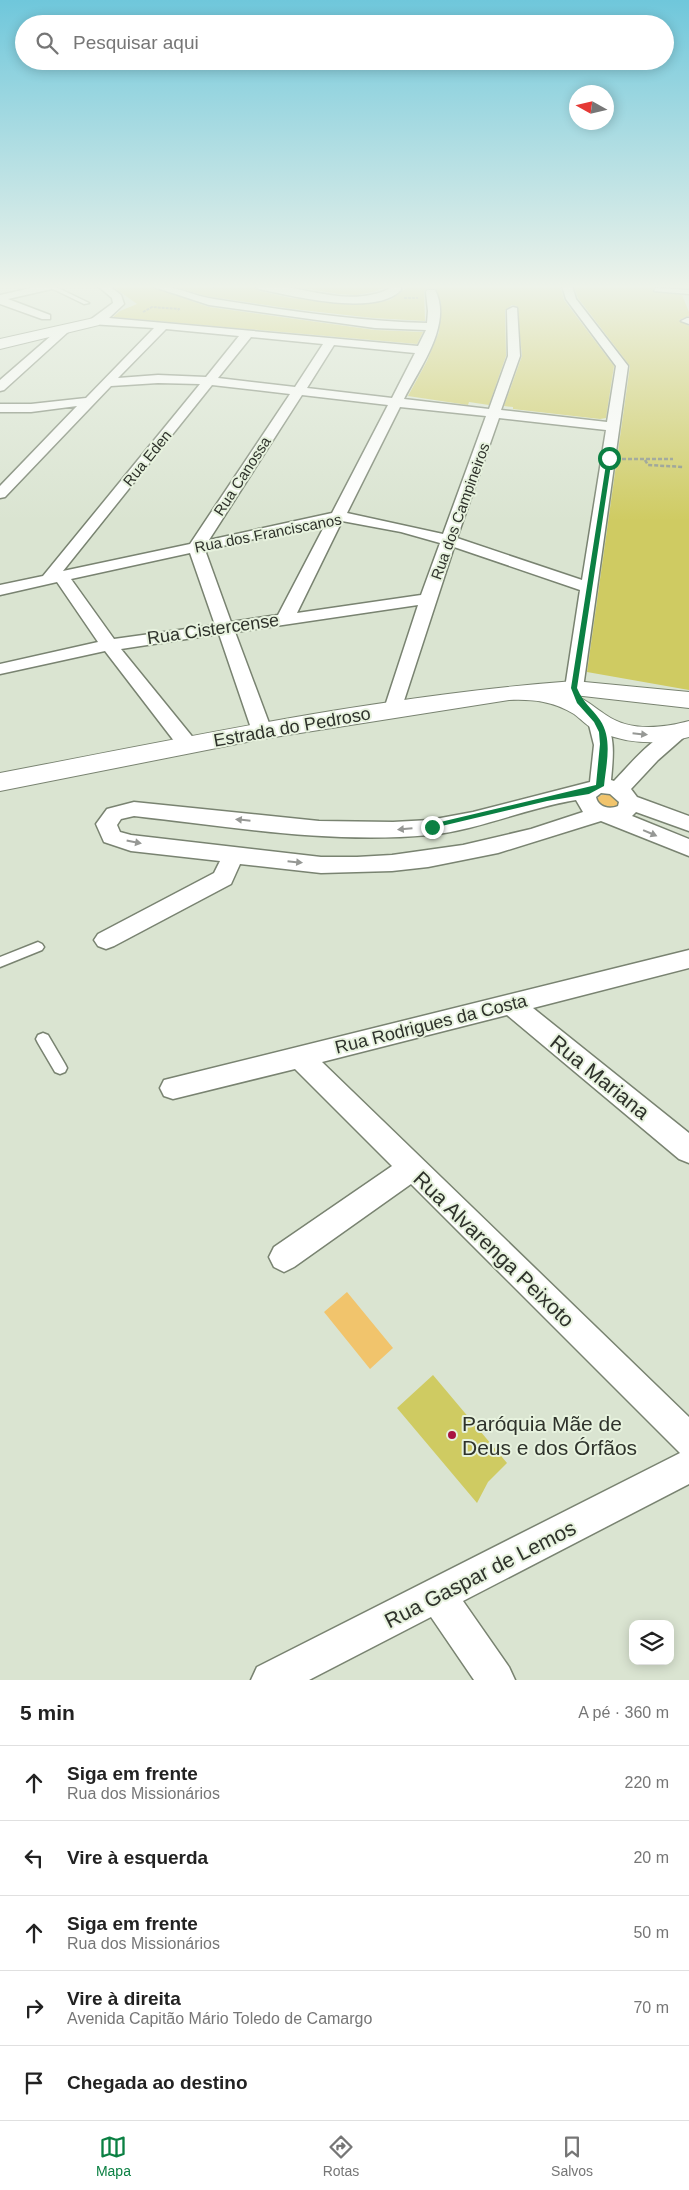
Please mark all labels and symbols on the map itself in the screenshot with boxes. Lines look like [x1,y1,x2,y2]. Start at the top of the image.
north arrow [569,85,614,130]
street label: Rua Eden [119,427,175,489]
street label: Rua Canossa [210,433,274,519]
street label: Rua dos Campineiros [427,440,493,582]
route start [598,447,621,470]
street label: Rua dos Franciscanos [193,510,343,556]
street label: Rua Cistercense [146,610,280,648]
street label: Estrada do Pedroso [212,703,372,751]
one-way arrow [632,730,648,738]
one-way arrow [234,816,250,824]
route end [421,816,444,839]
one-way arrow [396,826,412,834]
one-way arrow [643,830,657,838]
one-way arrow [126,839,142,847]
one-way arrow [287,858,303,866]
street label: Rua Rodrigues da Costa [333,990,530,1058]
street label: Rua Mariana [546,1030,654,1124]
street label: Rua Alvarenga Peixoto [409,1167,579,1331]
place label: Paróquia Mãe de Deus e dos Órfãos [462,1412,637,1459]
marker: Paróquia Mãe de Deus e dos Órfãos [446,1429,458,1441]
street label: Rua Gaspar de Lemos [381,1516,579,1632]

